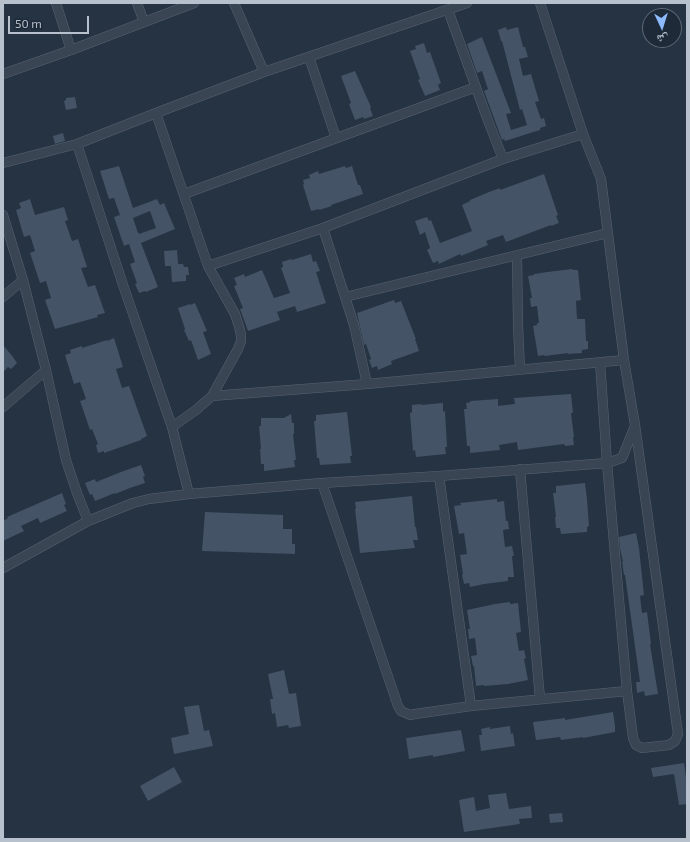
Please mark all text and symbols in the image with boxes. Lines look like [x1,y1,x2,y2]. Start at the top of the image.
scale bar [10,8,91,34]
north arrow [642,8,682,48]
text: 50 m [15,16,42,30]
text: ش [657,33,669,46]

